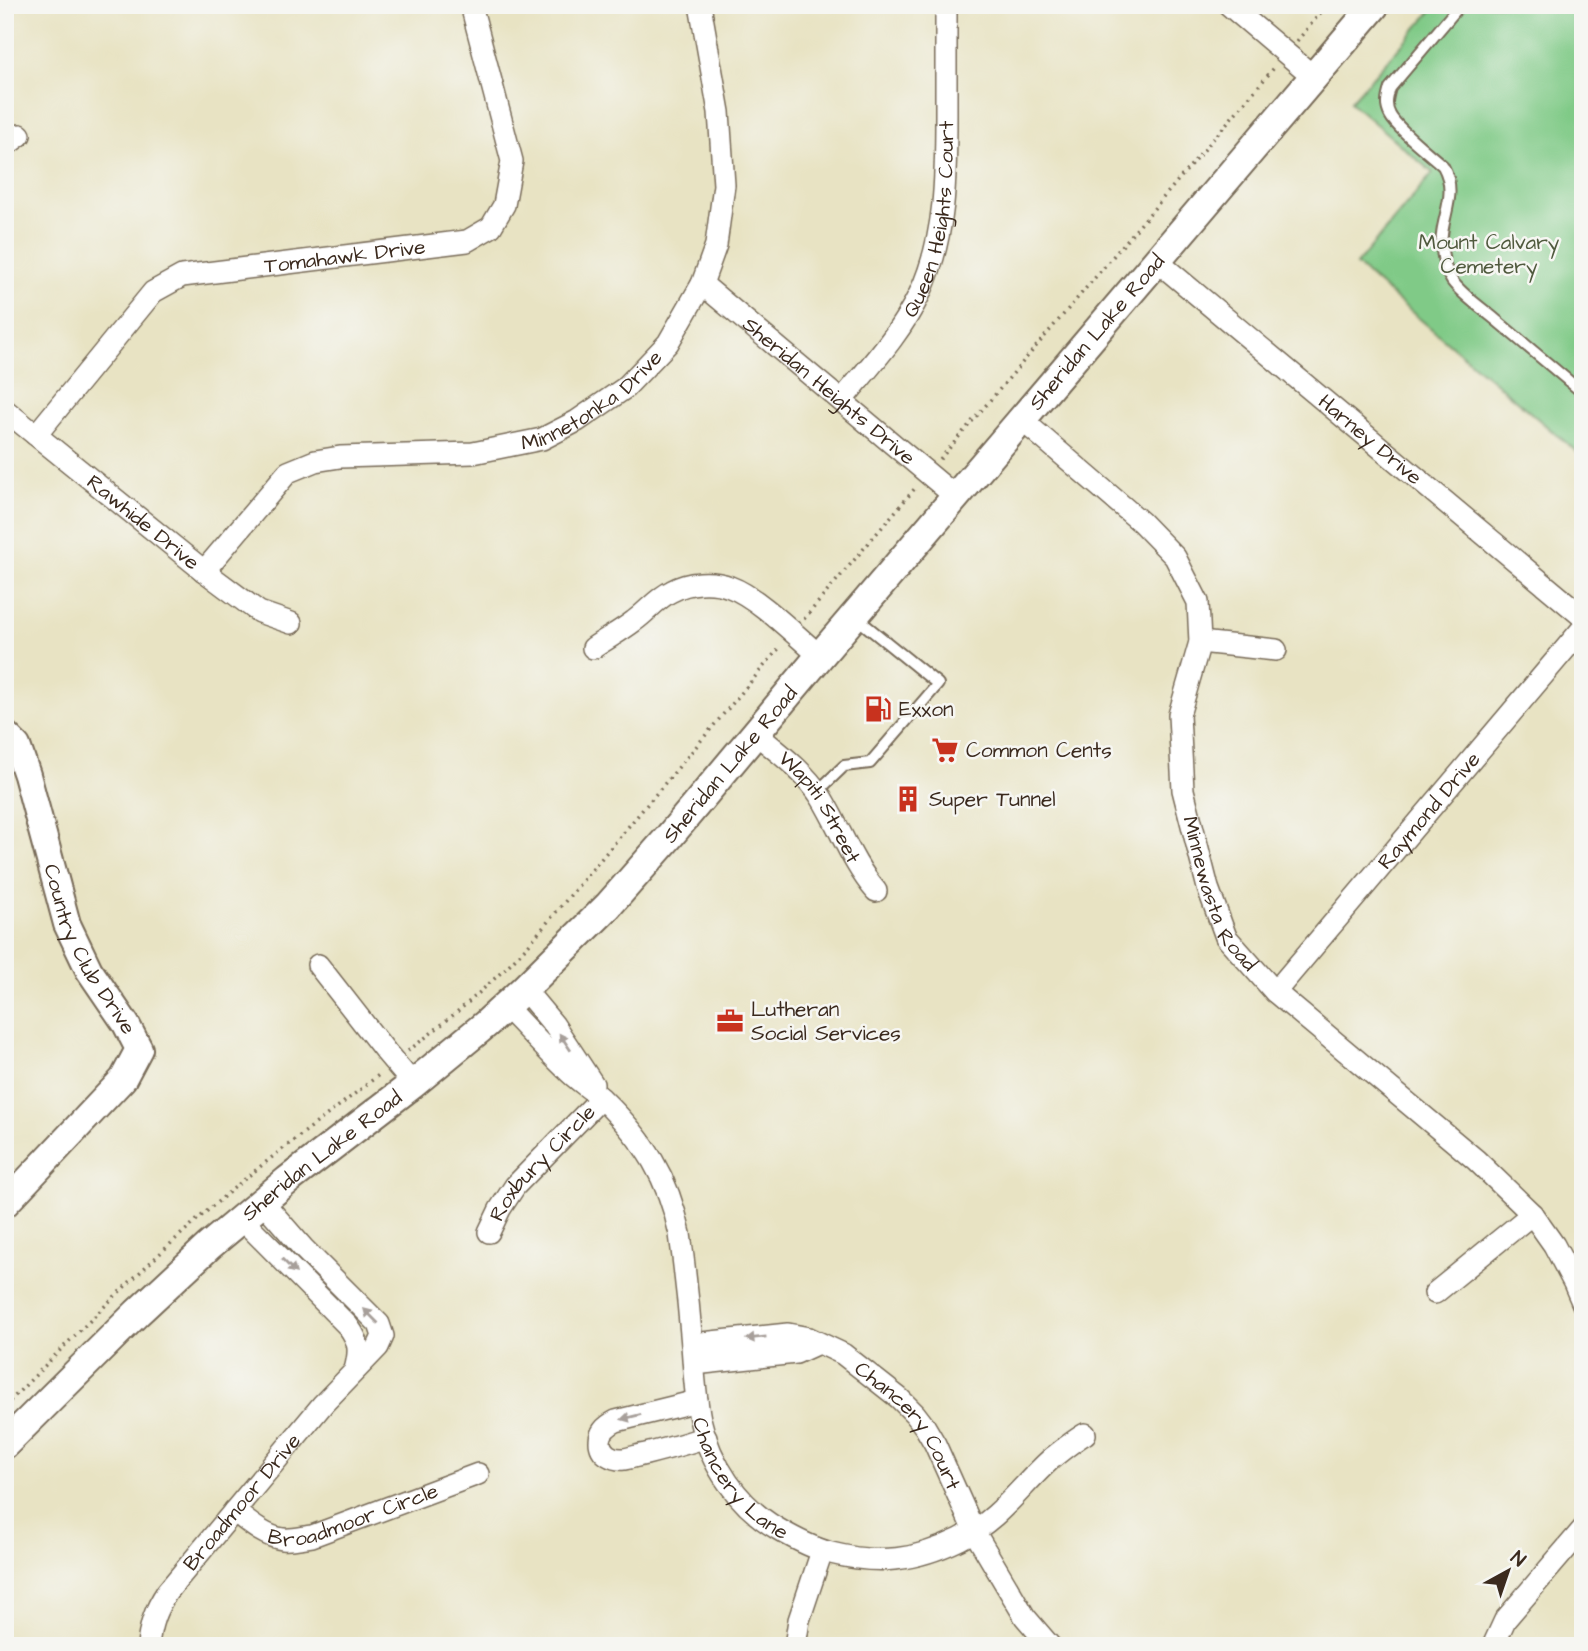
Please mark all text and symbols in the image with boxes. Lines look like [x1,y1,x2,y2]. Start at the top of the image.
street label: Queen Heights Court [895,120,961,322]
park label: Mount Calvary Cemetery [1419,228,1560,283]
street label: Tomahawk Drive [263,232,427,280]
street label: Sheridan Lake Road [1022,247,1171,416]
street label: Sheridan Heights Drive [737,310,922,472]
street label: Minnetonka Drive [519,343,669,457]
street label: Harney Drive [1312,387,1429,491]
street label: Rawhide Drive [81,467,206,576]
street label: Sheridan Lake Road [656,679,804,849]
fuel station icon: Exxon [863,694,893,724]
place label: Exxon [899,695,954,724]
supermarket icon: Common Cents [930,735,960,765]
place label: Common Cents [966,736,1112,765]
street label: Wapiti Street [772,744,868,869]
street label: Raymond Drive [1371,745,1487,875]
building icon: Super Tunnel [893,784,923,814]
place label: Super Tunnel [929,785,1056,815]
street label: Minnewasta Road [1176,813,1264,977]
street label: Country Club Drive [37,861,143,1039]
place label: Lutheran Social Services [751,995,901,1048]
office icon: Lutheran Social Services [715,1006,745,1036]
one-way arrow [558,1033,572,1051]
street label: Sheridan Lake Road [235,1083,408,1227]
street label: Roxbury Circle [482,1098,602,1226]
one-way arrow [281,1258,298,1275]
one-way arrow [363,1308,379,1324]
one-way arrow [744,1332,766,1343]
street label: Chancery Court [849,1354,968,1495]
one-way arrow [620,1412,642,1423]
street label: Chancery Lane [686,1414,794,1547]
street label: Broadmoor Drive [176,1427,307,1577]
street label: Broadmoor Circle [264,1476,442,1554]
north arrow [1472,1536,1542,1606]
text: N [1505,1545,1531,1573]

